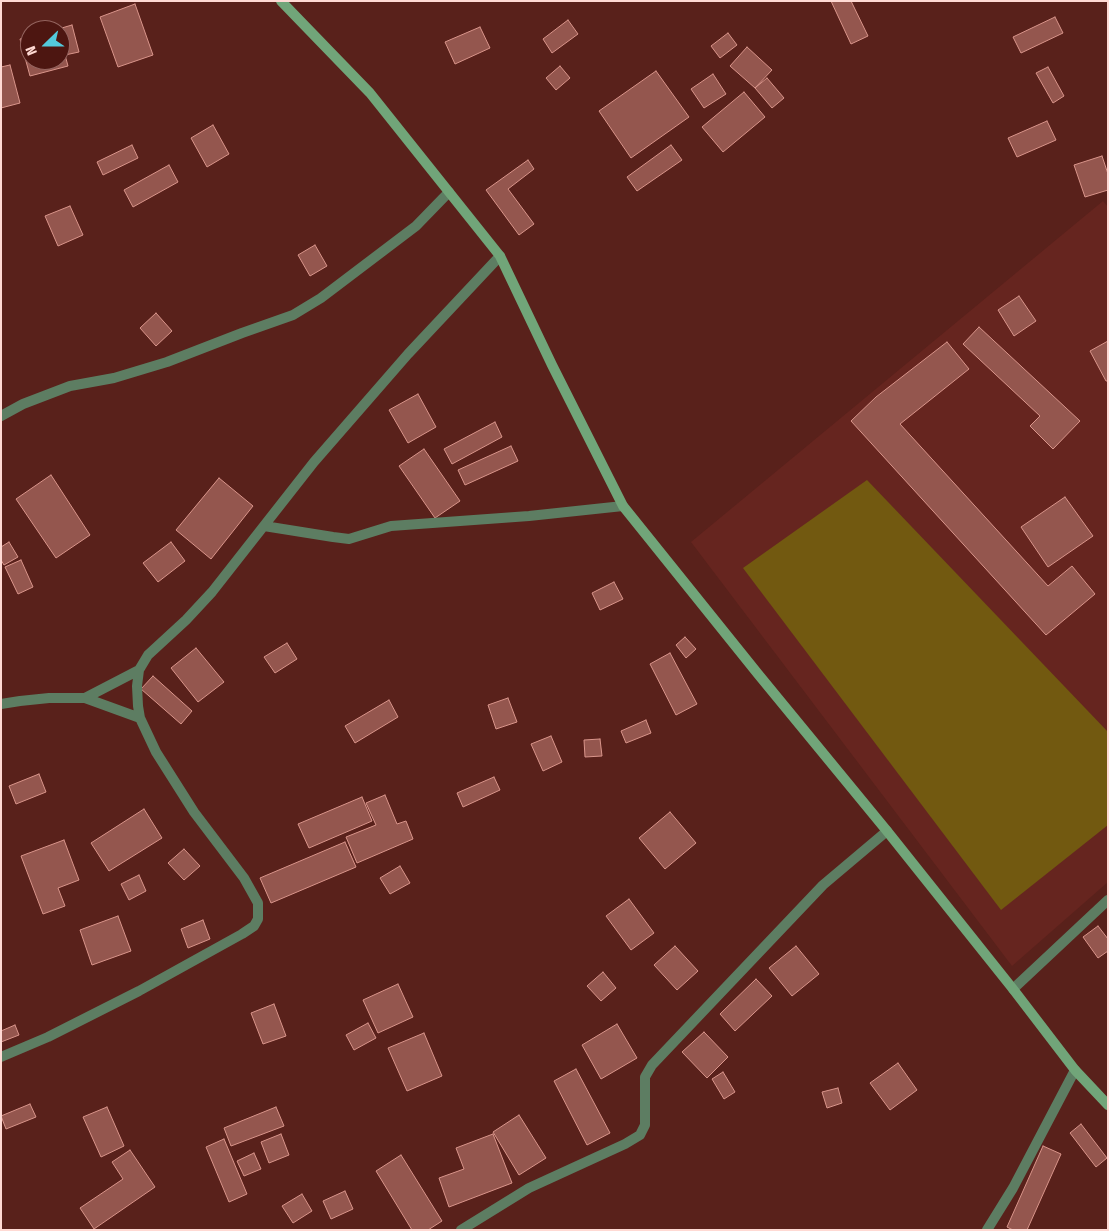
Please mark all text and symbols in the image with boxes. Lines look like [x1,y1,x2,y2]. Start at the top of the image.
north arrow [20,20,70,70]
text: N [22,43,41,58]

